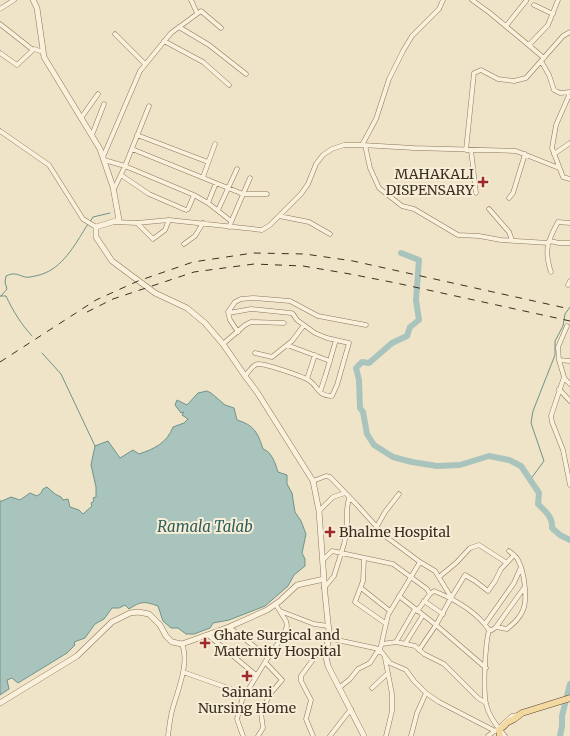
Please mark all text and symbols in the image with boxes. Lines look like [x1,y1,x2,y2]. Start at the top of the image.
place label: MAHAKALI DISPENSARY [386,165,475,199]
marker: MAHAKALI DISPENSARY [477,176,489,188]
water label: Ramala Talab [157,517,253,536]
place label: Bhalme Hospital [339,523,451,541]
marker: Bhalme Hospital [324,526,336,538]
place label: Ghate Surgical and Maternity Hospital [214,626,342,660]
marker: Ghate Surgical and Maternity Hospital [199,637,211,649]
marker: Sainani Nursing Home [241,670,253,682]
place label: Sainani Nursing Home [198,683,296,717]

